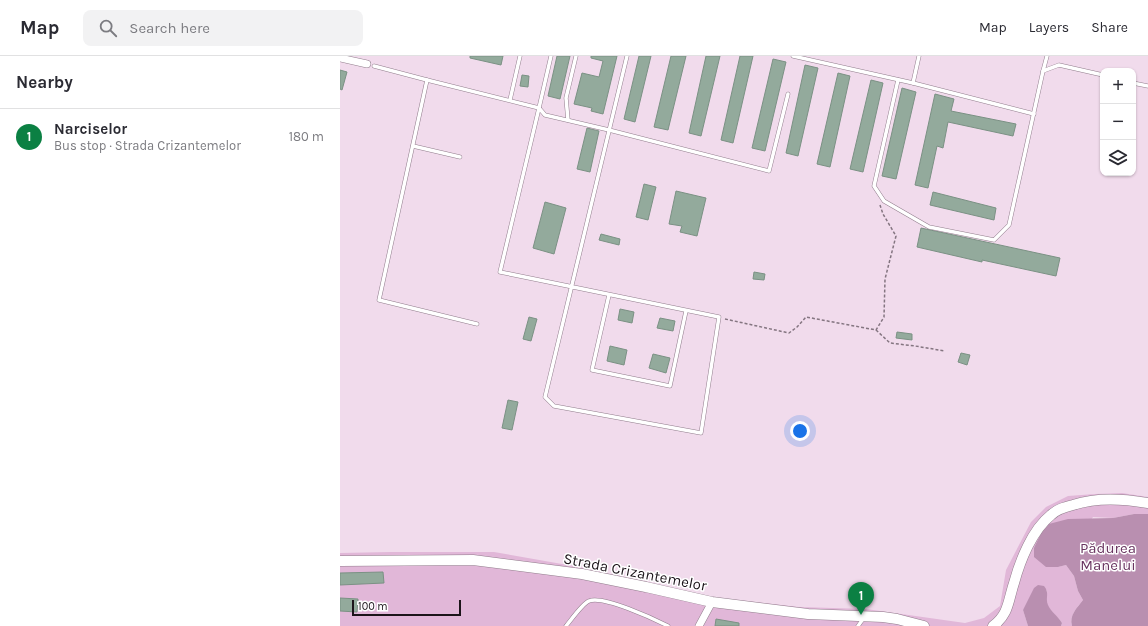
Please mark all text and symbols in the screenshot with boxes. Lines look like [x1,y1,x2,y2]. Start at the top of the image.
search box [83,10,363,46]
text: Map [20,17,59,39]
icon: search [97,17,119,39]
text: Search here [129,19,210,37]
text: Map [979,19,1007,36]
text: Layers [1029,19,1069,36]
text: Share [1091,19,1128,36]
map controls [1100,68,1136,176]
button: + [1100,68,1136,104]
text: Nearby [16,72,73,92]
button: − [1100,104,1136,140]
text: Narciselor [54,120,127,138]
text: 1 [27,129,31,144]
text: 180 m [289,129,324,144]
text: Bus stop · Strada Crizantemelor [54,138,241,153]
button: layers [1100,140,1136,176]
your location [790,421,810,441]
park label: Pădurea Manelui [1080,539,1136,574]
street label: Strada Crizantemelor [562,549,709,595]
pin: 1 [848,582,874,615]
scale bar [352,598,461,617]
text: 100 m [358,600,388,613]

